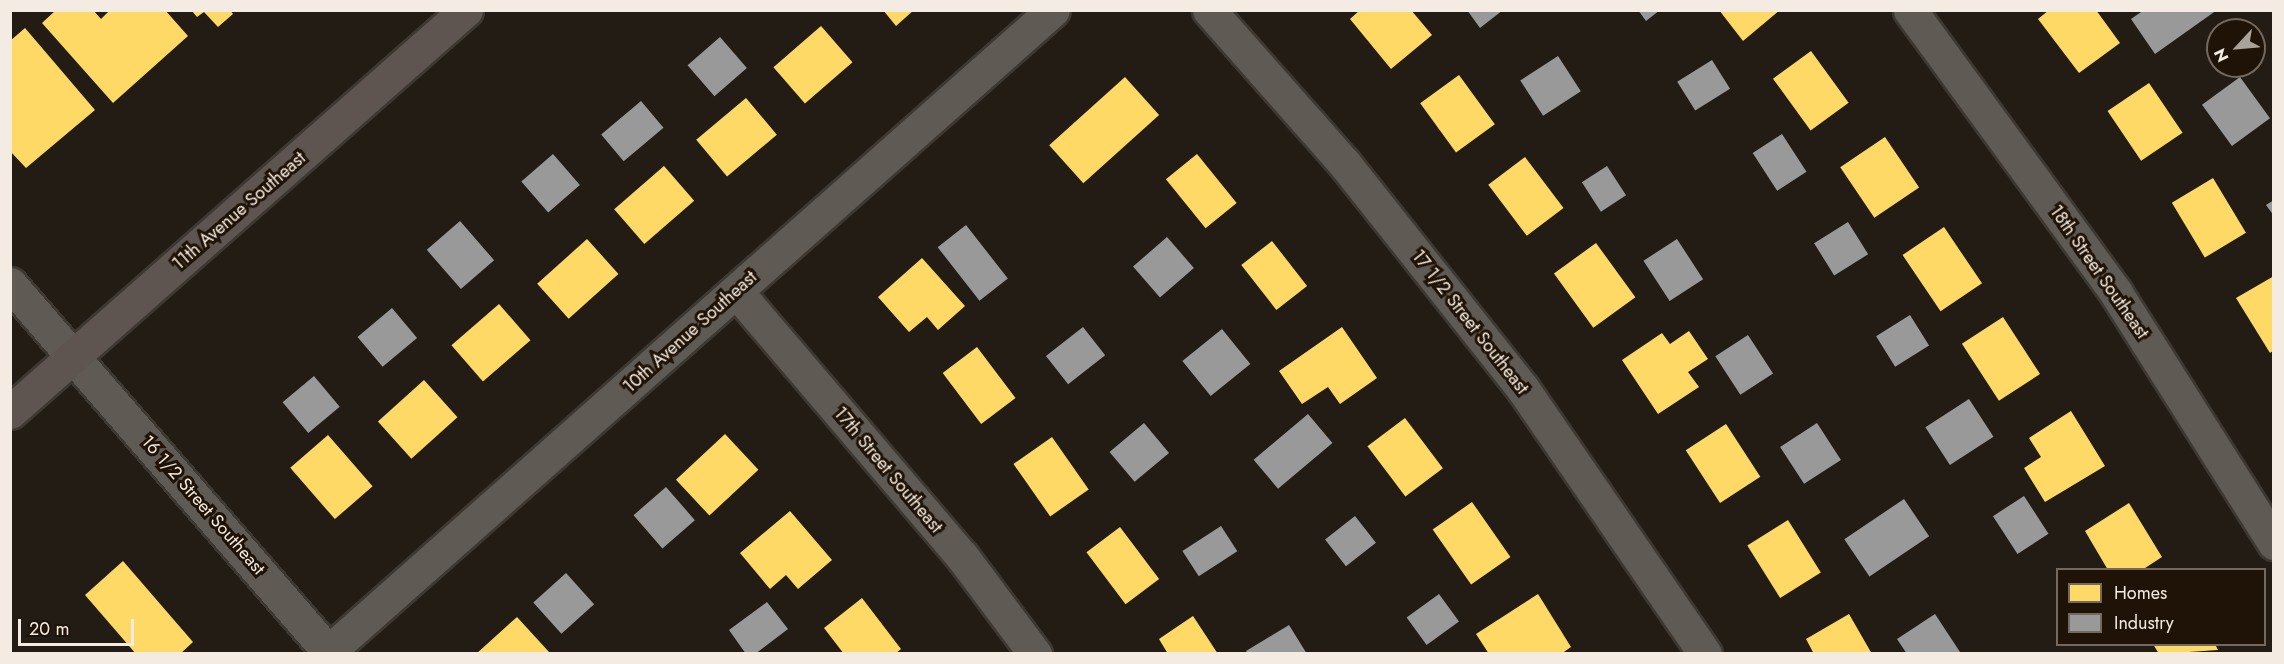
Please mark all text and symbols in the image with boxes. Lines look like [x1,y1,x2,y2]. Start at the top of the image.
north arrow [2206,18,2266,78]
text: N [2208,44,2234,66]
street label: 11th Avenue Southeast [168,147,310,275]
street label: 18th Street Southeast [2045,201,2153,343]
street label: 17 1/2 Street Southeast [1407,246,1533,398]
street label: 10th Avenue Southeast [619,266,761,398]
street label: 17th Street Southeast [829,403,947,537]
street label: 16 1/2 Street Southeast [137,431,269,579]
legend [2056,568,2266,646]
text: Homes [2114,580,2167,606]
scale bar [21,607,136,645]
text: Industry [2114,610,2174,636]
text: 20 m [29,616,69,642]

